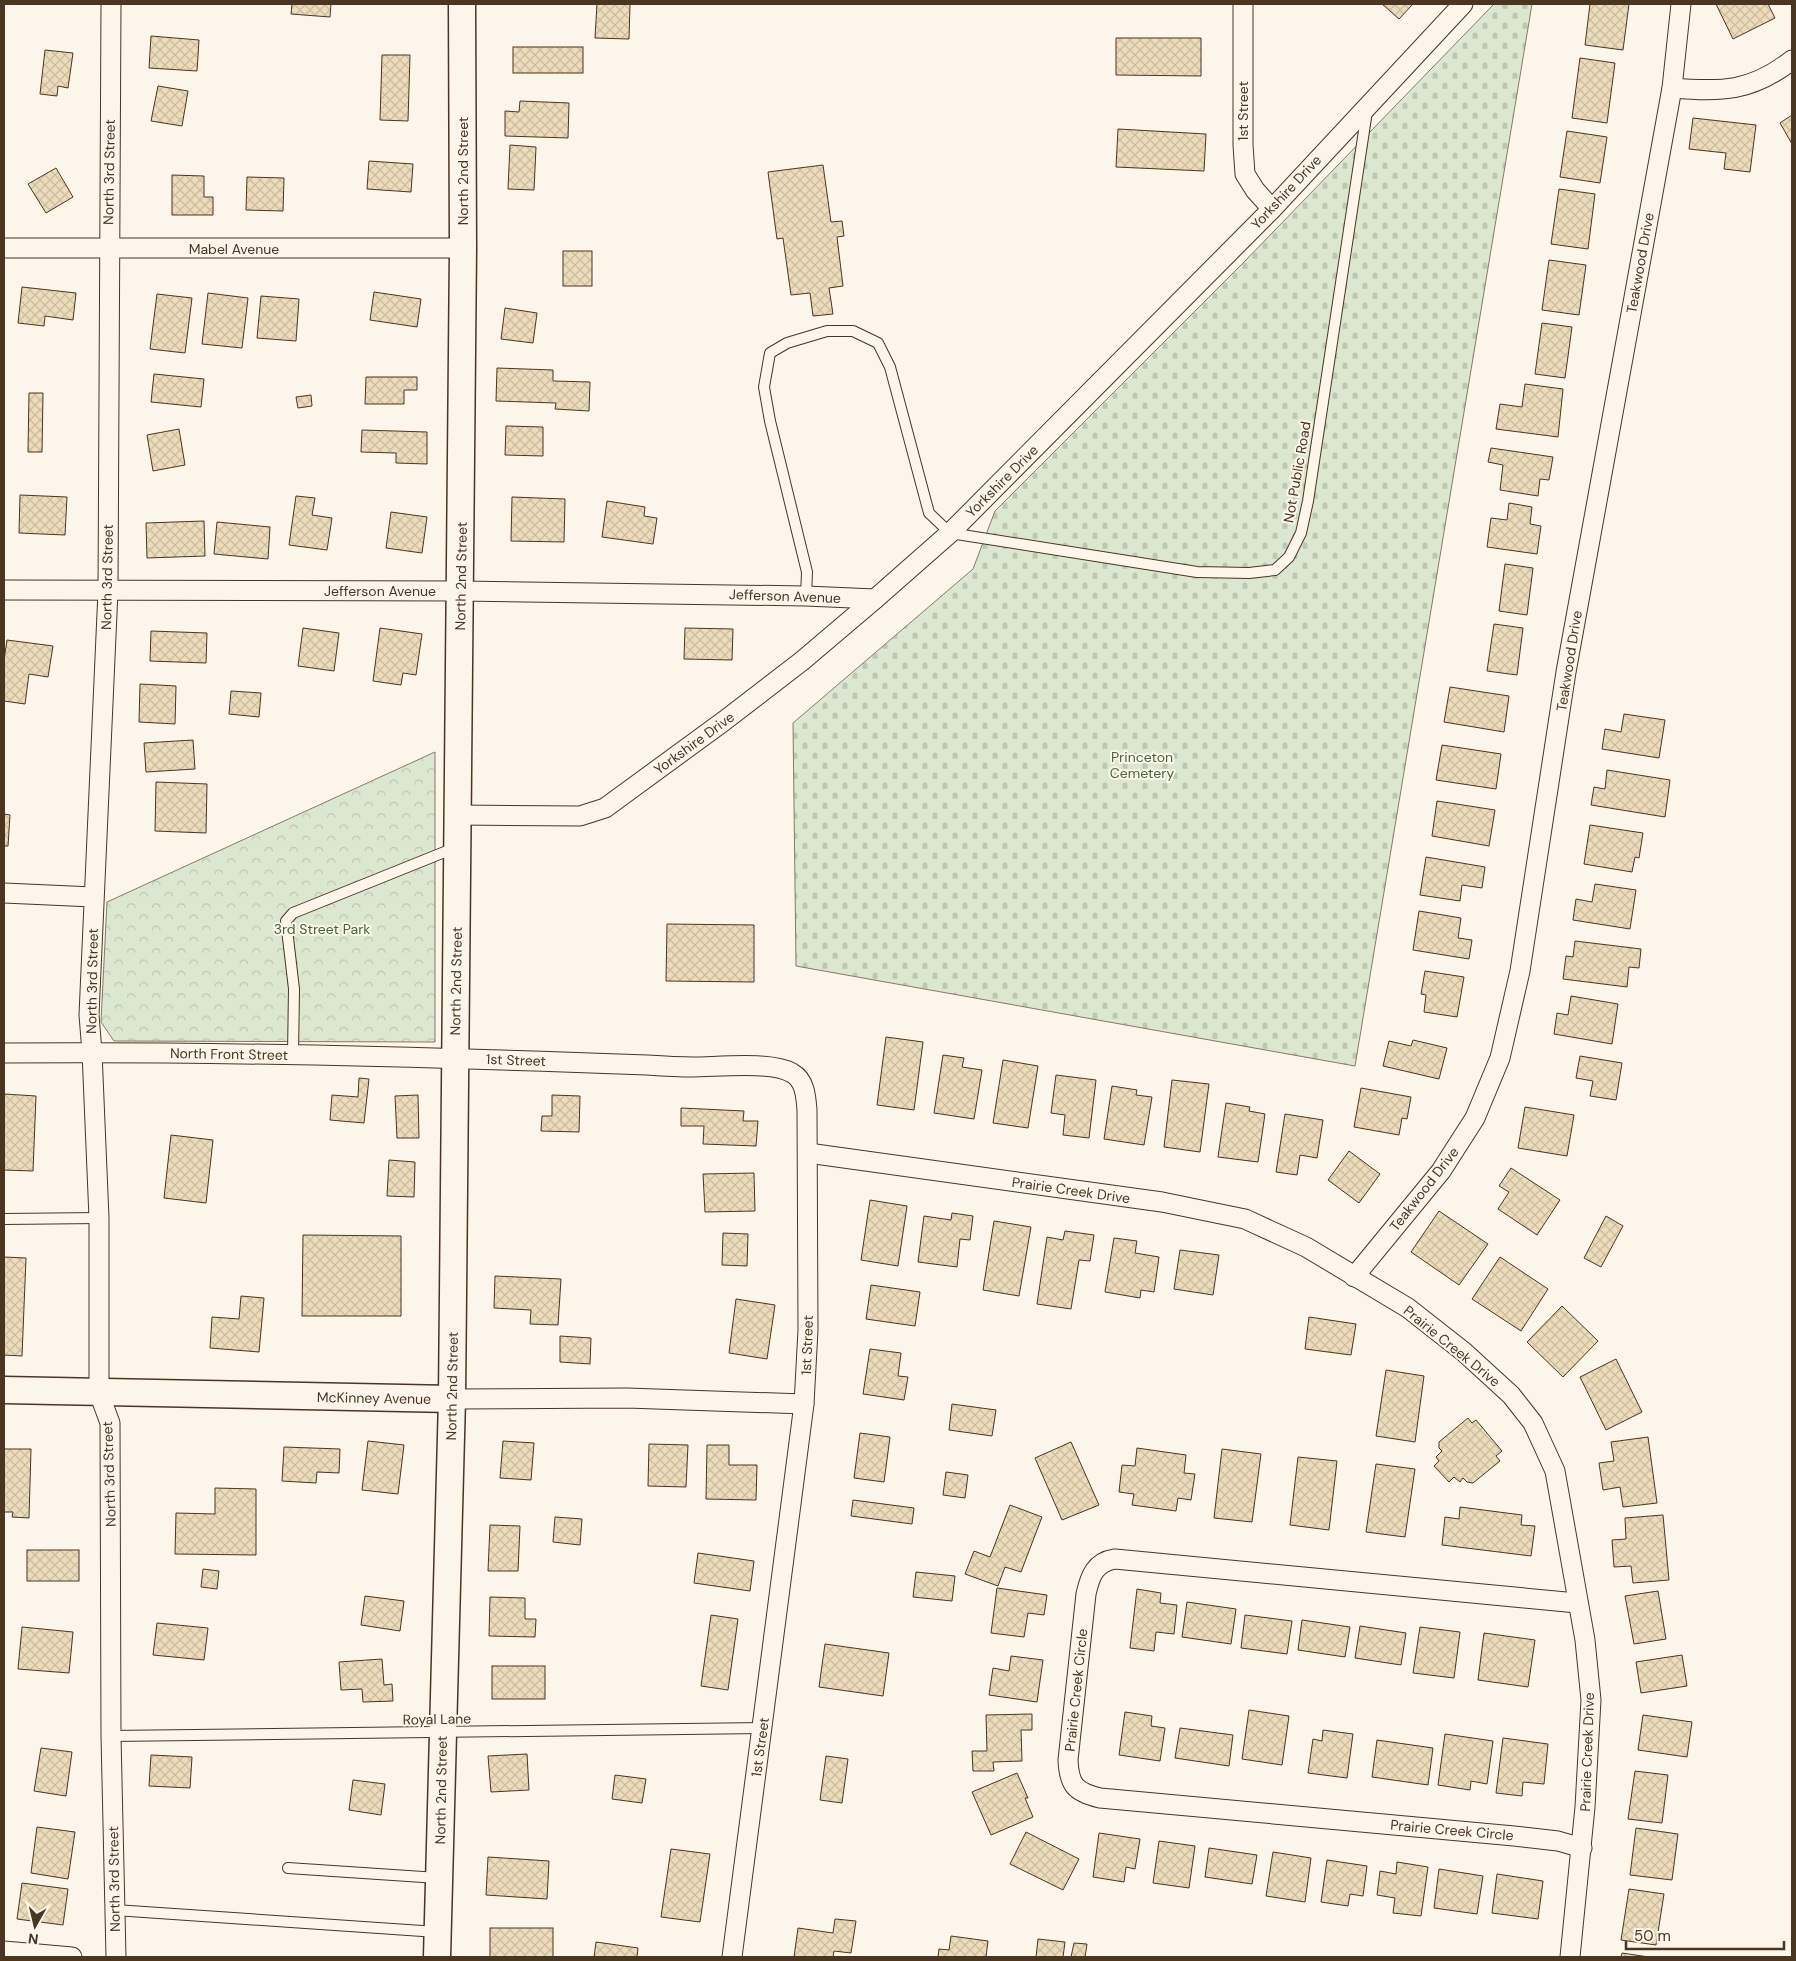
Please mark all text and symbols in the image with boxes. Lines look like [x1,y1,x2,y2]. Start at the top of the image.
street label: 1st Street [1234,81,1252,141]
street label: North 2nd Street [454,117,472,225]
street label: North 3rd Street [99,119,119,225]
street label: Yorkshire Drive [1247,151,1325,233]
street label: Teakwood Drive [1622,211,1658,315]
street label: Mabel Avenue [189,240,279,258]
street label: Not Public Road [1279,420,1315,524]
street label: Yorkshire Drive [962,441,1042,521]
street label: North 2nd Street [451,521,471,631]
street label: North 3rd Street [97,524,117,630]
street label: Jefferson Avenue [324,582,436,600]
street label: Jefferson Avenue [729,585,841,607]
street label: Teakwood Drive [1552,609,1586,713]
street label: Yorkshire Drive [650,708,738,778]
park label: Princeton Cemetery [1110,748,1174,782]
park label: 3rd Street Park [274,920,370,938]
street label: North 2nd Street [446,926,466,1036]
street label: North 3rd Street [82,928,102,1034]
street label: North Front Street [170,1044,288,1064]
street label: 1st Street [486,1050,546,1070]
street label: Teakwood Drive [1386,1143,1462,1235]
street label: Prairie Creek Drive [1011,1173,1131,1207]
street label: Prairie Creek Drive [1400,1301,1504,1391]
street label: 1st Street [797,1315,817,1375]
street label: North 2nd Street [442,1331,462,1441]
street label: McKinney Avenue [317,1388,431,1408]
street label: North 3rd Street [98,1421,120,1527]
street label: Prairie Creek Circle [1061,1628,1091,1752]
street label: Prairie Creek Drive [1576,1692,1598,1812]
street label: Royal Lane [403,1709,471,1729]
street label: 1st Street [747,1716,773,1778]
street label: North 2nd Street [431,1735,451,1845]
street label: Prairie Creek Circle [1390,1816,1514,1844]
street label: North 3rd Street [104,1826,124,1932]
north arrow [10,1901,60,1951]
scale bar [1626,1918,1784,1950]
text: 50 m [1634,1926,1671,1946]
text: N [27,1929,40,1948]

